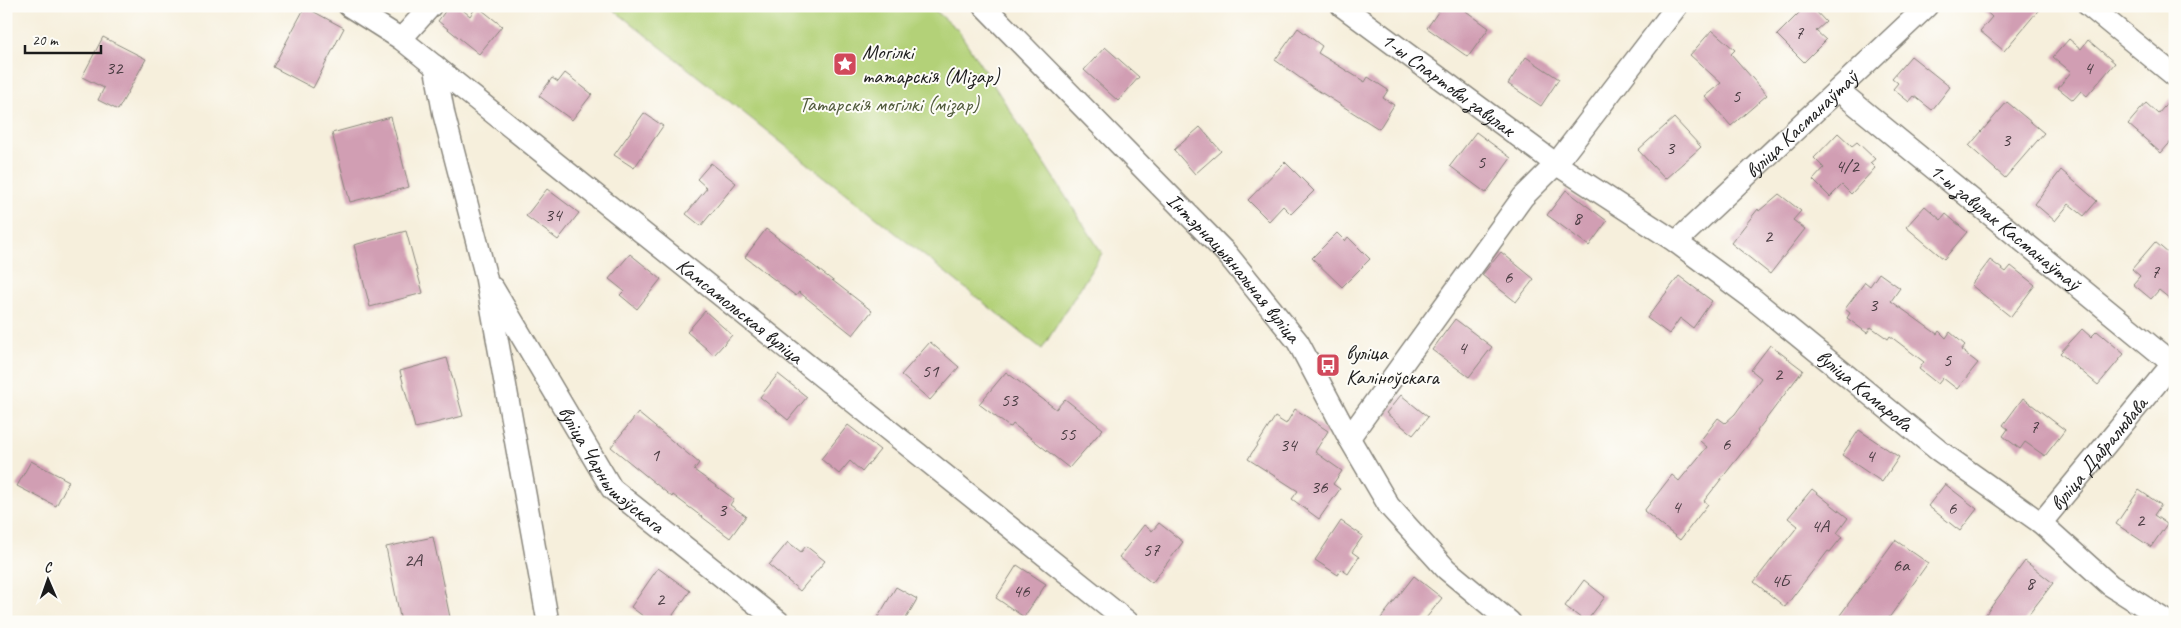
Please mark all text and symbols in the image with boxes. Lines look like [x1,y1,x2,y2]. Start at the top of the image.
house number: 7 [1795,21,1805,45]
scale bar [25,22,101,54]
street label: 1-ы Спартовы завулак [1376,27,1522,144]
text: 20 m [32,31,59,50]
place label: Могілкі татарскія (Мізар) [862,39,1000,90]
place icon: Могілкі татарскія (Мізар) [832,51,858,77]
house number: 32 [105,56,124,80]
house number: 4 [2084,56,2095,80]
street label: вуліца Касманаўтаў [1739,64,1864,184]
house number: 5 [1732,84,1742,108]
park label: Татарскія могілкі (мізар) [799,91,980,118]
house number: 3 [2002,128,2012,152]
house number: 3 [1666,136,1676,160]
house number: 5 [1477,150,1487,174]
house number: 4/2 [1835,154,1860,178]
street label: 1-ы завулак Касманаўтаў [1924,157,2087,297]
street label: Інтэрнацыянальная вуліца [1161,187,1307,349]
house number: 34 [544,203,564,227]
house number: 8 [1573,206,1584,230]
house number: 2 [1764,224,1774,248]
street label: Камсамольская вуліца [671,252,810,370]
house number: 7 [2151,260,2161,284]
house number: 6 [1504,265,1514,289]
house number: 3 [1869,293,1879,317]
house number: 4 [1458,336,1469,360]
place label: вуліца Каліноўскага [1346,340,1440,390]
street label: вуліца Камарова [1811,343,1919,438]
house number: 5 [1943,348,1953,372]
bus stop icon: вуліца Каліноўскага [1315,352,1341,378]
house number: 51 [921,359,940,383]
house number: 2 [1774,362,1784,386]
house number: 53 [1000,388,1019,412]
street label: вуліца Дабралюбава [2044,390,2155,516]
street label: вуліца Чарнышэўскага [553,401,671,540]
house number: 7 [2030,415,2040,439]
house number: 55 [1058,422,1077,446]
house number: 6 [1722,432,1732,456]
house number: 34 [1279,433,1299,457]
house number: 1 [651,443,661,467]
house number: 4 [1866,444,1877,468]
house number: 36 [1310,475,1329,499]
house number: 4 [1672,495,1683,519]
house number: 6 [1948,496,1958,520]
house number: 3 [718,498,728,522]
house number: 2 [2136,508,2146,532]
house number: 4А [1811,514,1831,538]
house number: 57 [1142,538,1161,562]
house number: 2А [404,548,424,572]
house number: 6а [1893,553,1911,577]
north arrow [22,556,72,606]
text: С [44,559,53,576]
house number: 4Б [1771,569,1792,593]
house number: 8 [2026,571,2037,595]
house number: 46 [1012,579,1031,603]
house number: 2 [656,587,666,611]

